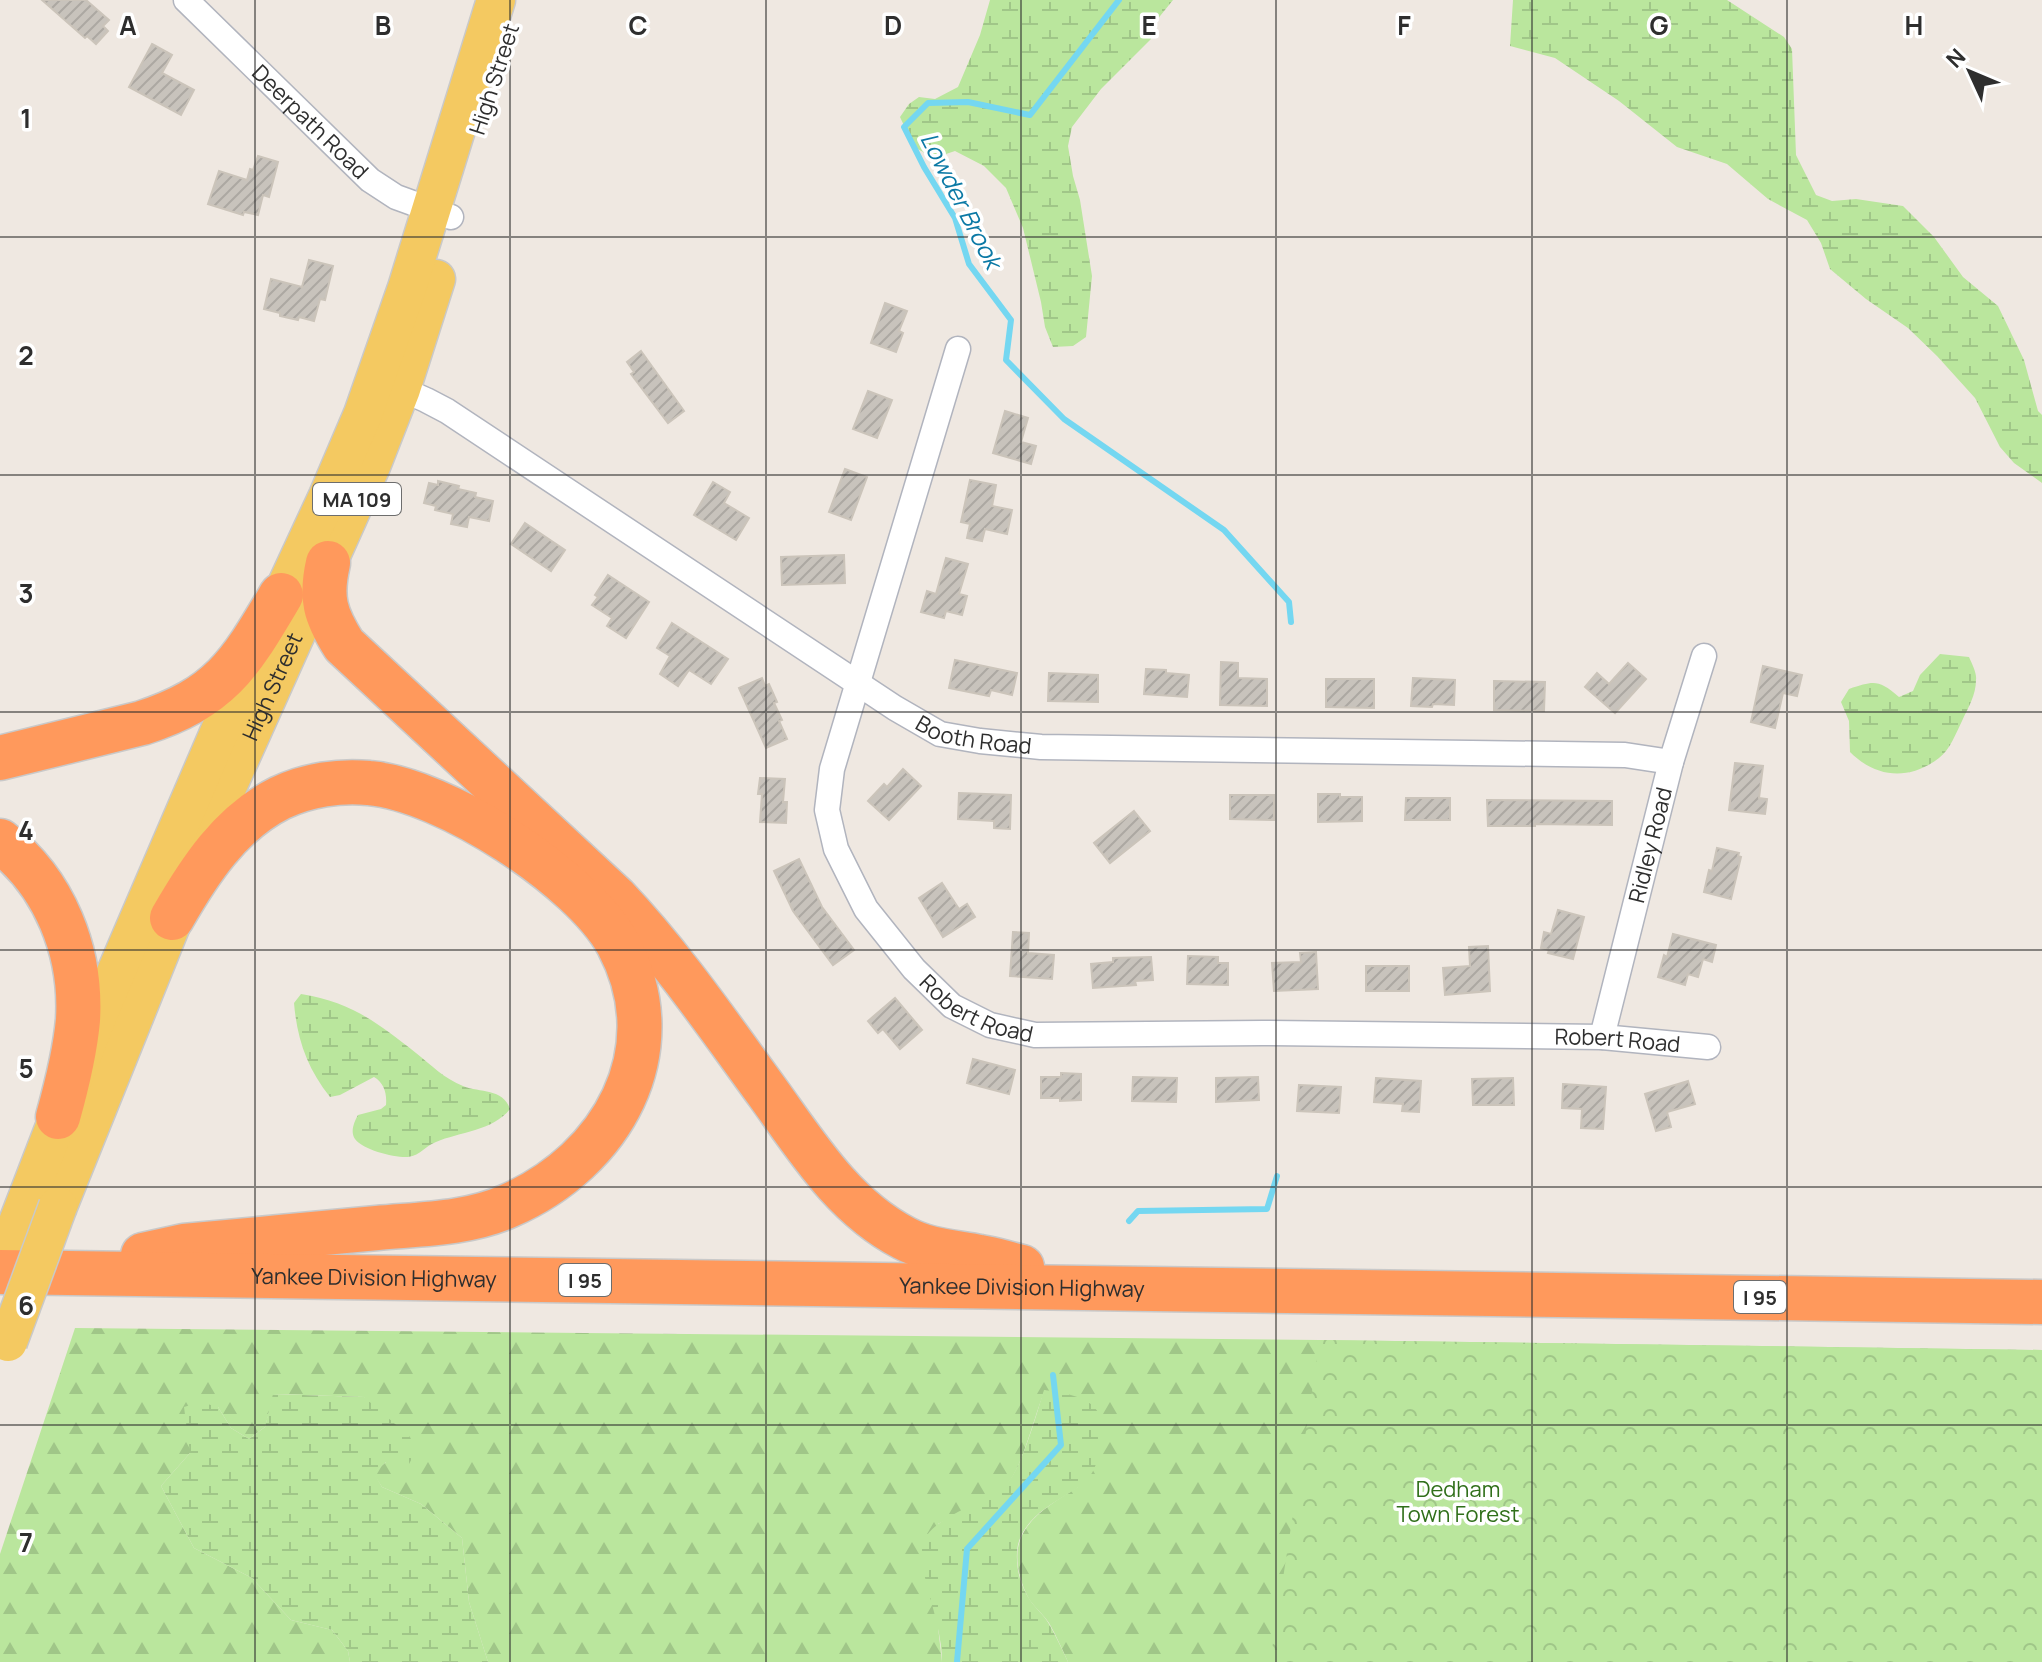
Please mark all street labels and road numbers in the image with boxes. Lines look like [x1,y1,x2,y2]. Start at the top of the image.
street label: High Street [462,19,526,138]
street label: Deerpath Road [246,58,375,186]
road number: MA 109 [313,483,401,515]
street label: High Street [235,628,310,745]
street label: Booth Road [910,708,1033,761]
street label: Ridley Road [1621,784,1679,906]
street label: Robert Road [913,967,1036,1049]
street label: Robert Road [1554,1021,1682,1059]
street label: Yankee Division Highway [251,1261,497,1294]
road number: I 95 [559,1264,611,1296]
street label: Yankee Division Highway [899,1270,1145,1304]
road number: I 95 [1734,1281,1786,1313]

